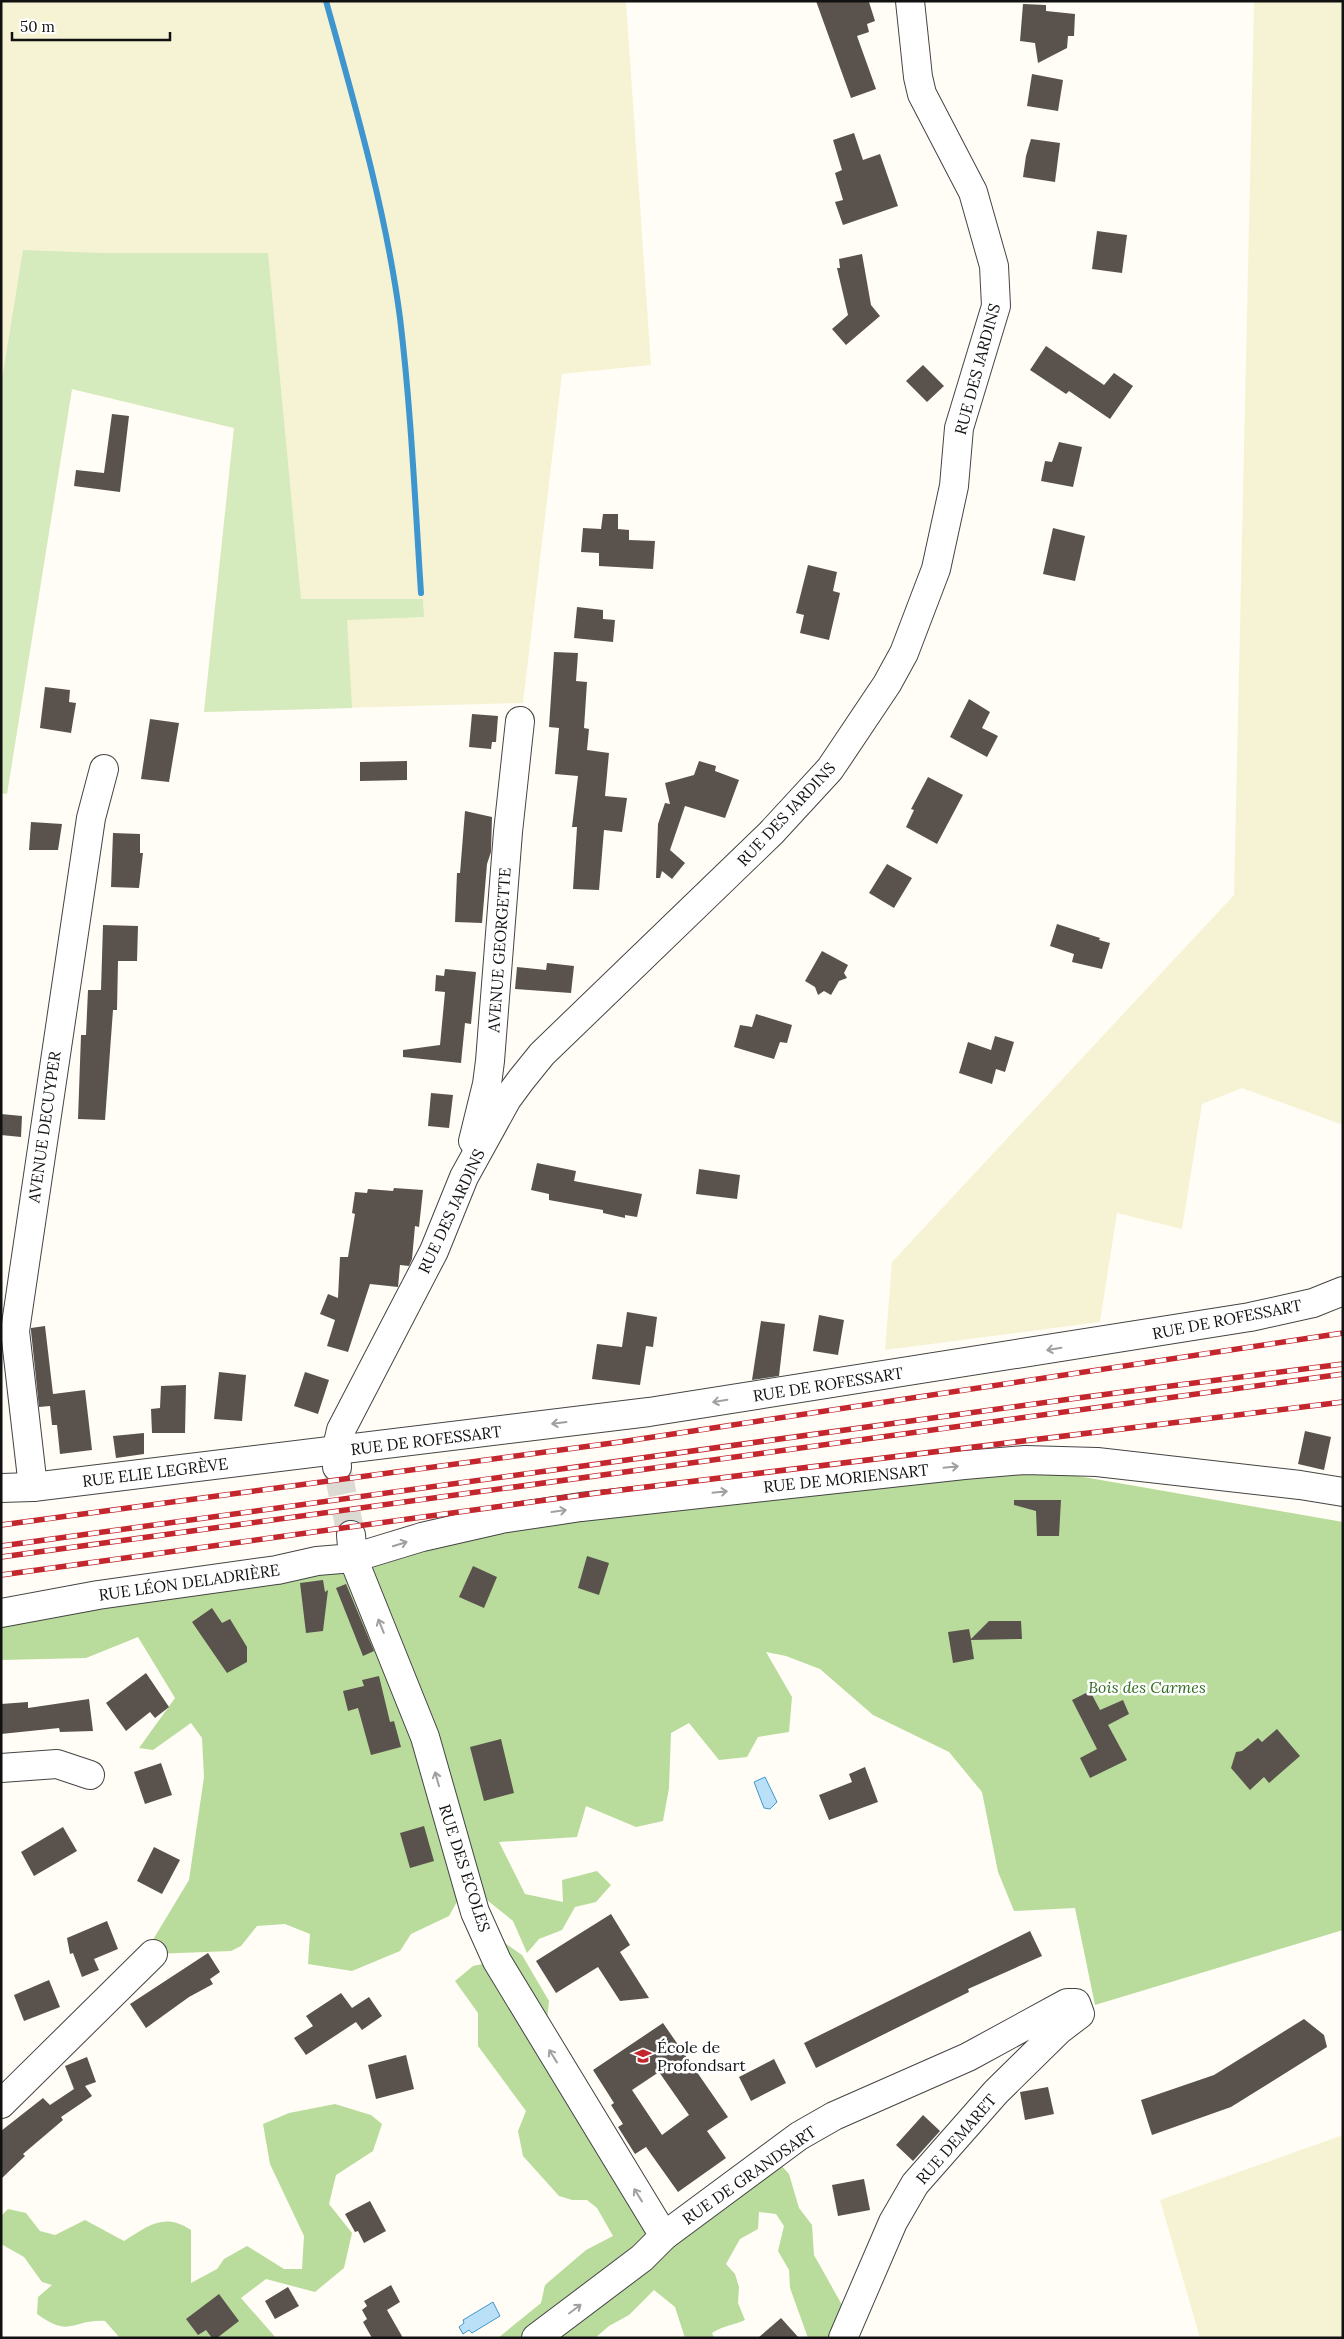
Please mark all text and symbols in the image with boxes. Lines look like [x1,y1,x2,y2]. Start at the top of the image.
scale bar [12,10,170,42]
text: 50 m [20,17,55,36]
street label: RUE DES JARDINS [950,301,1004,437]
street label: RUE DES JARDINS [733,758,839,870]
street label: AVENUE GEORGETTE [483,867,515,1034]
street label: AVENUE DECUYPER [23,1049,65,1205]
street label: RUE DES JARDINS [413,1146,489,1276]
street label: RUE DE ROFESSART [1151,1295,1303,1343]
one-way arrow [1046,1345,1062,1355]
street label: RUE DE ROFESSART [751,1362,905,1406]
one-way arrow [712,1396,728,1406]
one-way arrow [551,1418,567,1428]
street label: RUE DE ROFESSART [349,1421,503,1459]
street label: RUE ELIE LEGRÈVE [81,1453,229,1491]
street label: RUE DE MORIENSART [762,1459,930,1497]
one-way arrow [943,1462,959,1472]
one-way arrow [712,1487,728,1497]
one-way arrow [551,1505,567,1515]
one-way arrow [392,1539,408,1549]
street label: RUE LÉON DELADRIÈRE [97,1559,281,1605]
one-way arrow [376,1619,385,1634]
park label: Bois des Carmes [1088,1677,1206,1697]
one-way arrow [431,1771,441,1787]
street label: RUE DES ECOLES [435,1802,495,1934]
place label: École de Profondsart [657,2037,746,2075]
school or university icon: École de Profondsart [633,2046,653,2066]
one-way arrow [547,2050,557,2064]
street label: RUE DEMARET [911,2090,1001,2188]
street label: RUE DE GRANDSART [678,2121,820,2229]
one-way arrow [633,2188,643,2202]
one-way arrow [568,2303,581,2314]

